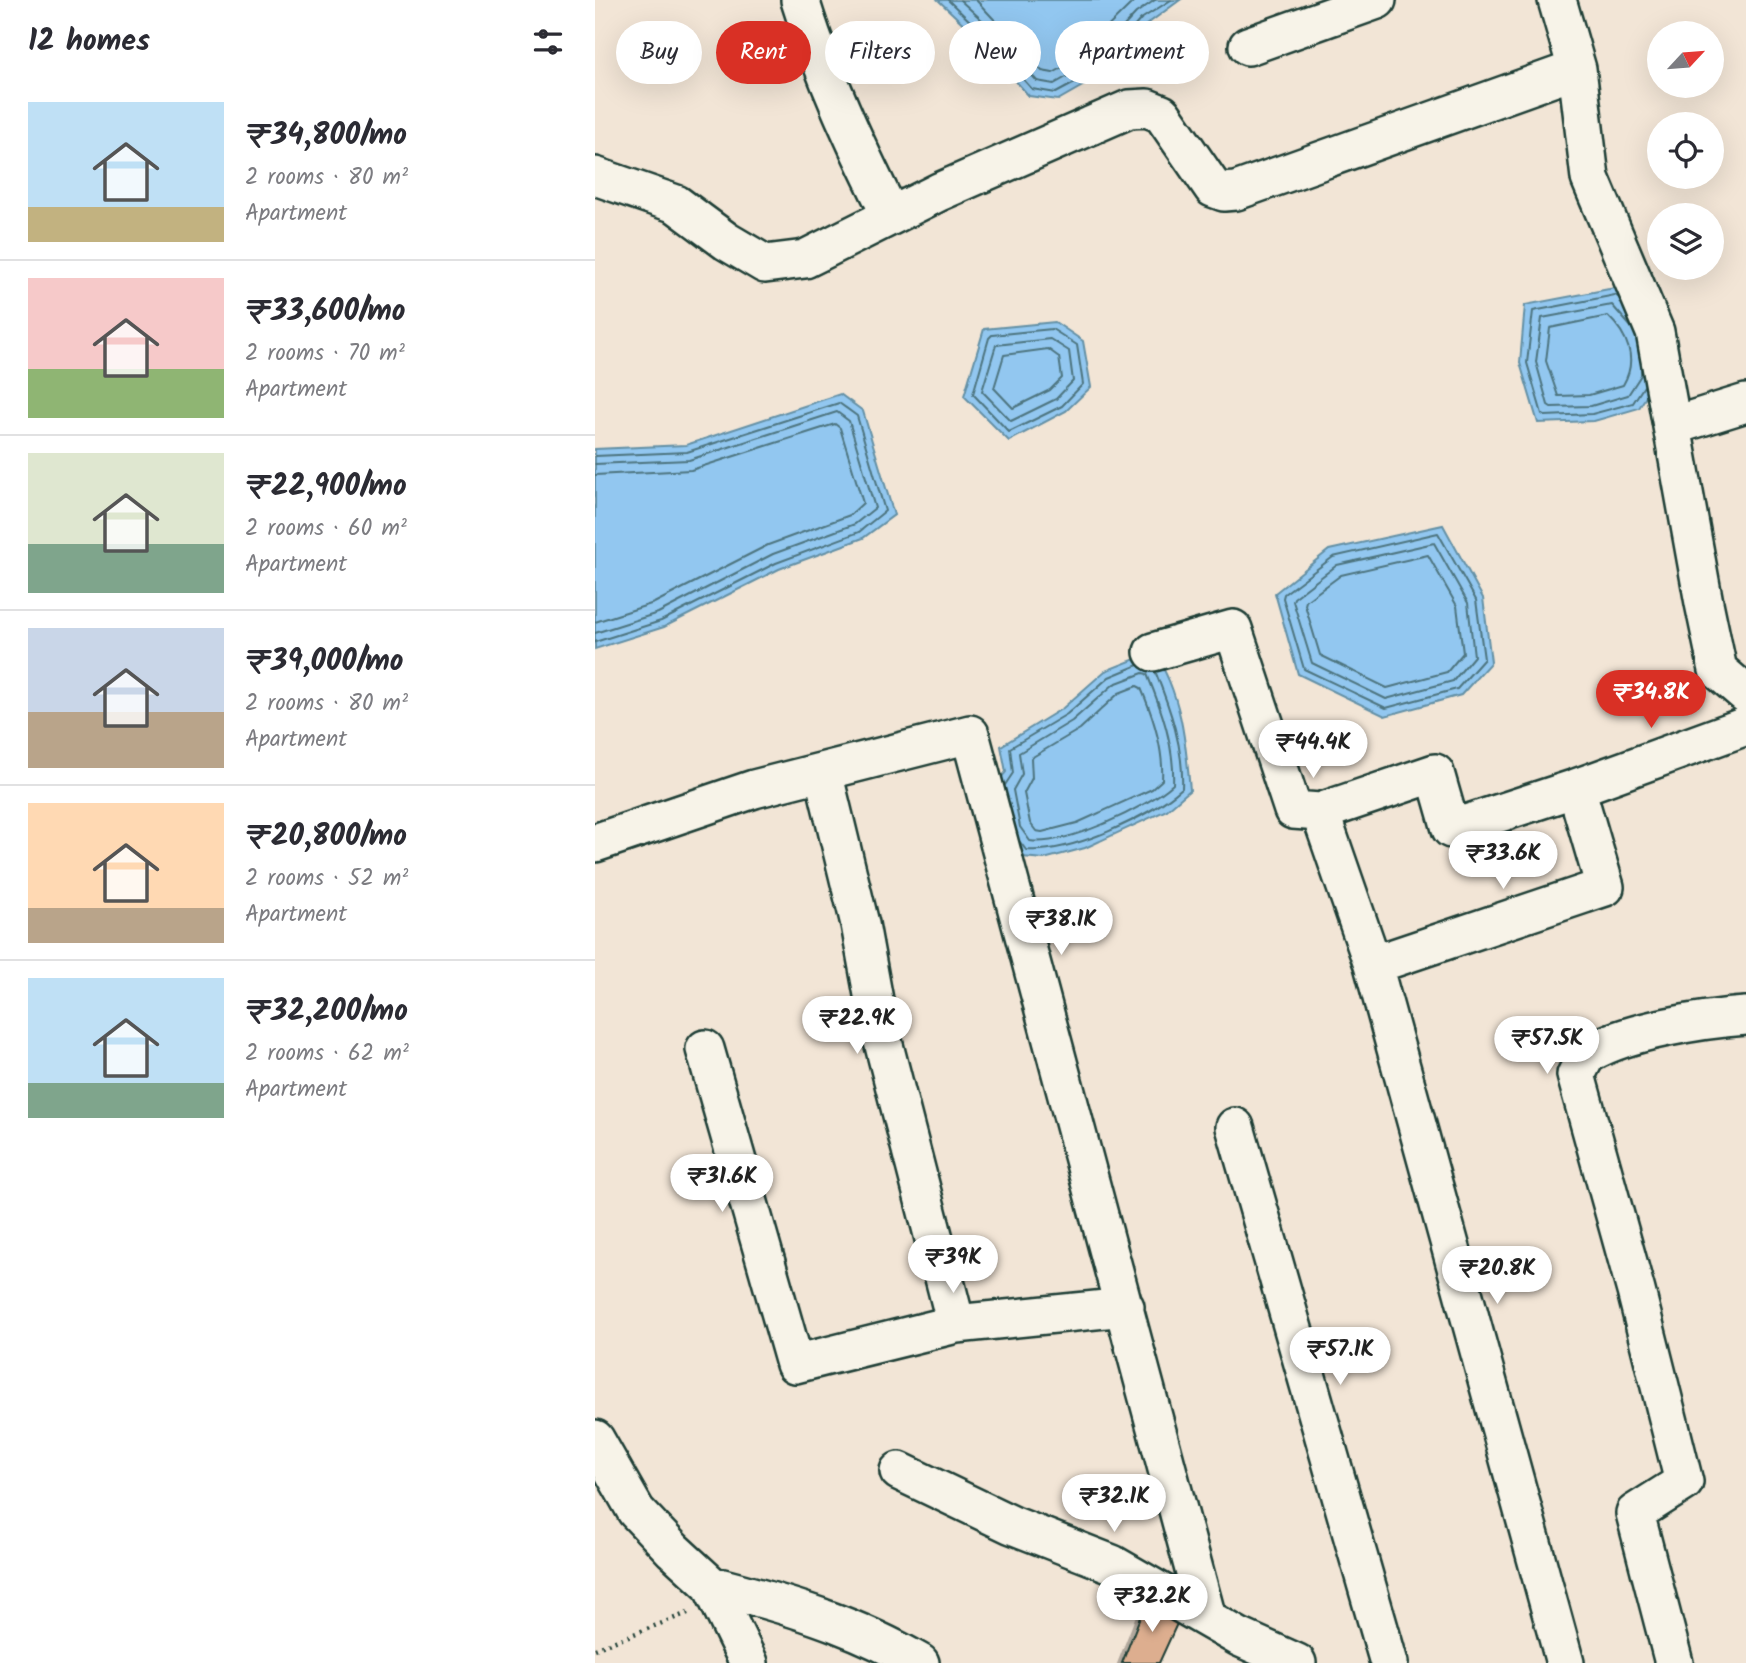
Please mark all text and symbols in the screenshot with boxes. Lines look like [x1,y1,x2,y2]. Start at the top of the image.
text: 12 homes [28,18,150,66]
chip: Buy [616,21,702,84]
chip: Rent [716,21,811,84]
chip: Filters [825,21,935,84]
chip: New [949,21,1041,84]
chip: Apartment [1055,21,1209,84]
north arrow [1647,21,1724,98]
map controls [1647,21,1724,280]
icon: filters [529,23,567,61]
text: ₹34,800/mo [245,112,407,160]
button: locate [1647,112,1724,189]
icon: home [84,130,168,214]
text: 2 rooms · 80 m² [245,160,408,196]
text: Apartment [245,196,347,232]
button: layers [1647,203,1724,280]
text: ₹33,600/mo [245,288,406,336]
icon: home [84,306,168,390]
text: 2 rooms · 70 m² [245,336,405,372]
text: Apartment [245,372,347,408]
text: ₹22,900/mo [245,463,407,511]
icon: home [84,481,168,565]
text: 2 rooms · 60 m² [245,511,407,547]
text: Apartment [245,547,347,583]
text: ₹39,000/mo [245,638,403,686]
icon: home [84,656,168,740]
pin: ₹34.8K [1594,670,1708,730]
text: ₹34.8K [1612,675,1690,711]
text: 2 rooms · 80 m² [245,686,408,722]
pin: ₹44.4K [1256,720,1370,780]
text: Apartment [245,722,347,758]
text: ₹44.4K [1275,725,1351,761]
text: ₹20,800/mo [245,813,407,861]
icon: home [84,831,168,915]
pin: ₹33.6K [1446,832,1560,891]
text: ₹33.6K [1465,836,1541,872]
text: 2 rooms · 52 m² [245,861,408,897]
text: Apartment [245,897,347,933]
pin: ₹38.1K [1004,898,1118,957]
text: ₹38.1K [1025,902,1097,938]
text: ₹32,200/mo [245,988,408,1036]
pin: ₹22.9K [800,996,914,1056]
text: ₹22.9K [818,1001,896,1037]
icon: home [84,1006,168,1090]
pin: ₹57.5K [1490,1016,1604,1076]
text: ₹57.5K [1510,1021,1584,1057]
text: 2 rooms · 62 m² [245,1036,409,1072]
text: Apartment [245,1072,347,1108]
pin: ₹31.6K [665,1154,779,1214]
text: ₹31.6K [686,1159,758,1195]
pin: ₹39K [912,1236,994,1295]
text: ₹39K [924,1240,982,1276]
pin: ₹20.8K [1440,1246,1554,1306]
text: ₹20.8K [1458,1251,1536,1287]
pin: ₹57.1K [1283,1328,1397,1387]
text: ₹57.1K [1306,1332,1374,1368]
pin: ₹32.1K [1057,1474,1171,1534]
text: ₹32.1K [1078,1479,1150,1515]
pin: ₹32.2K [1095,1574,1209,1634]
text: ₹32.2K [1113,1579,1191,1615]

